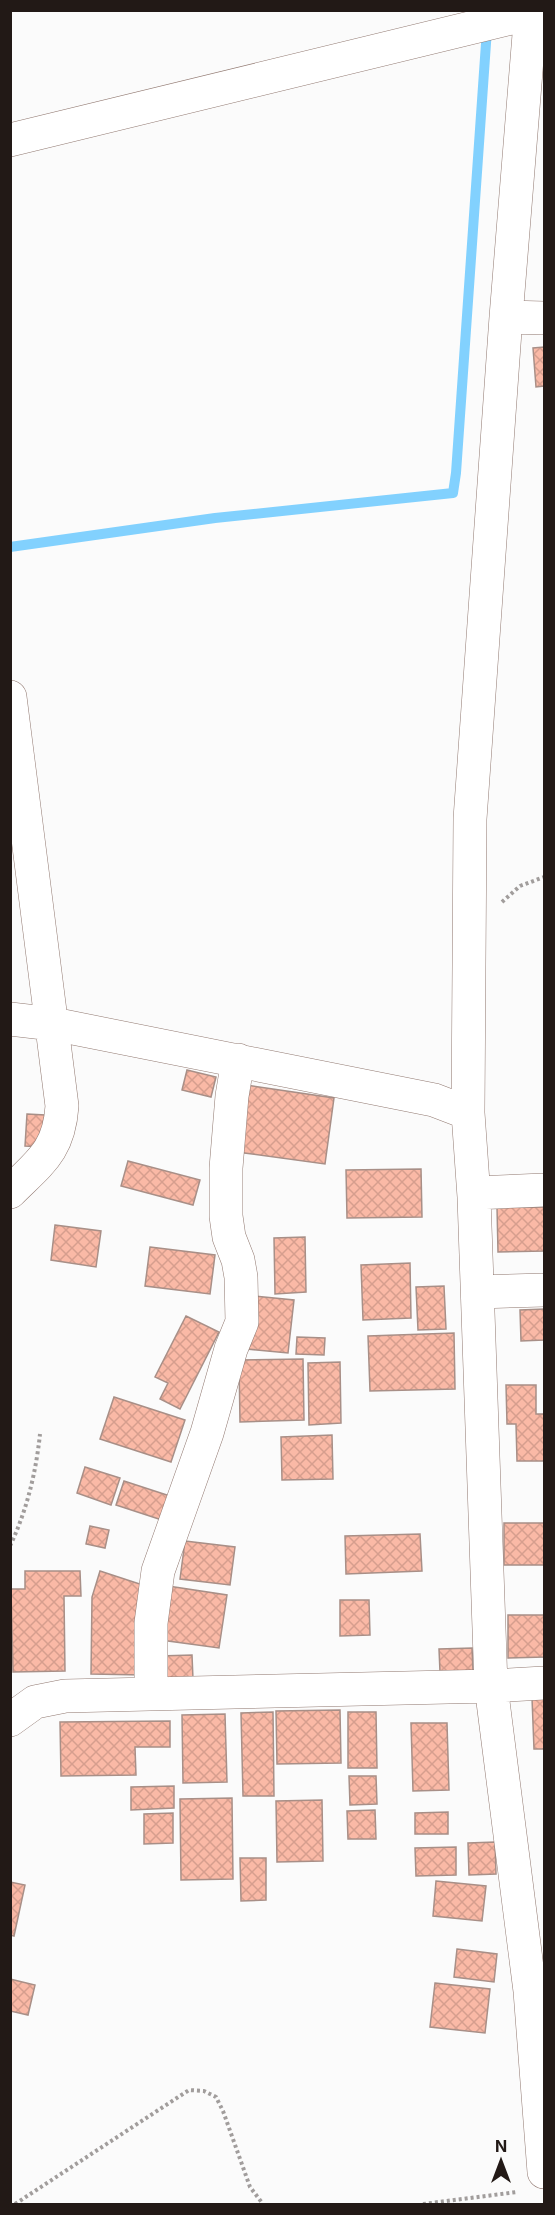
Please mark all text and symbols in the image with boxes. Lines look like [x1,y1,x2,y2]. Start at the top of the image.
north arrow [471,2131,531,2191]
text: N [495,2136,507,2156]

